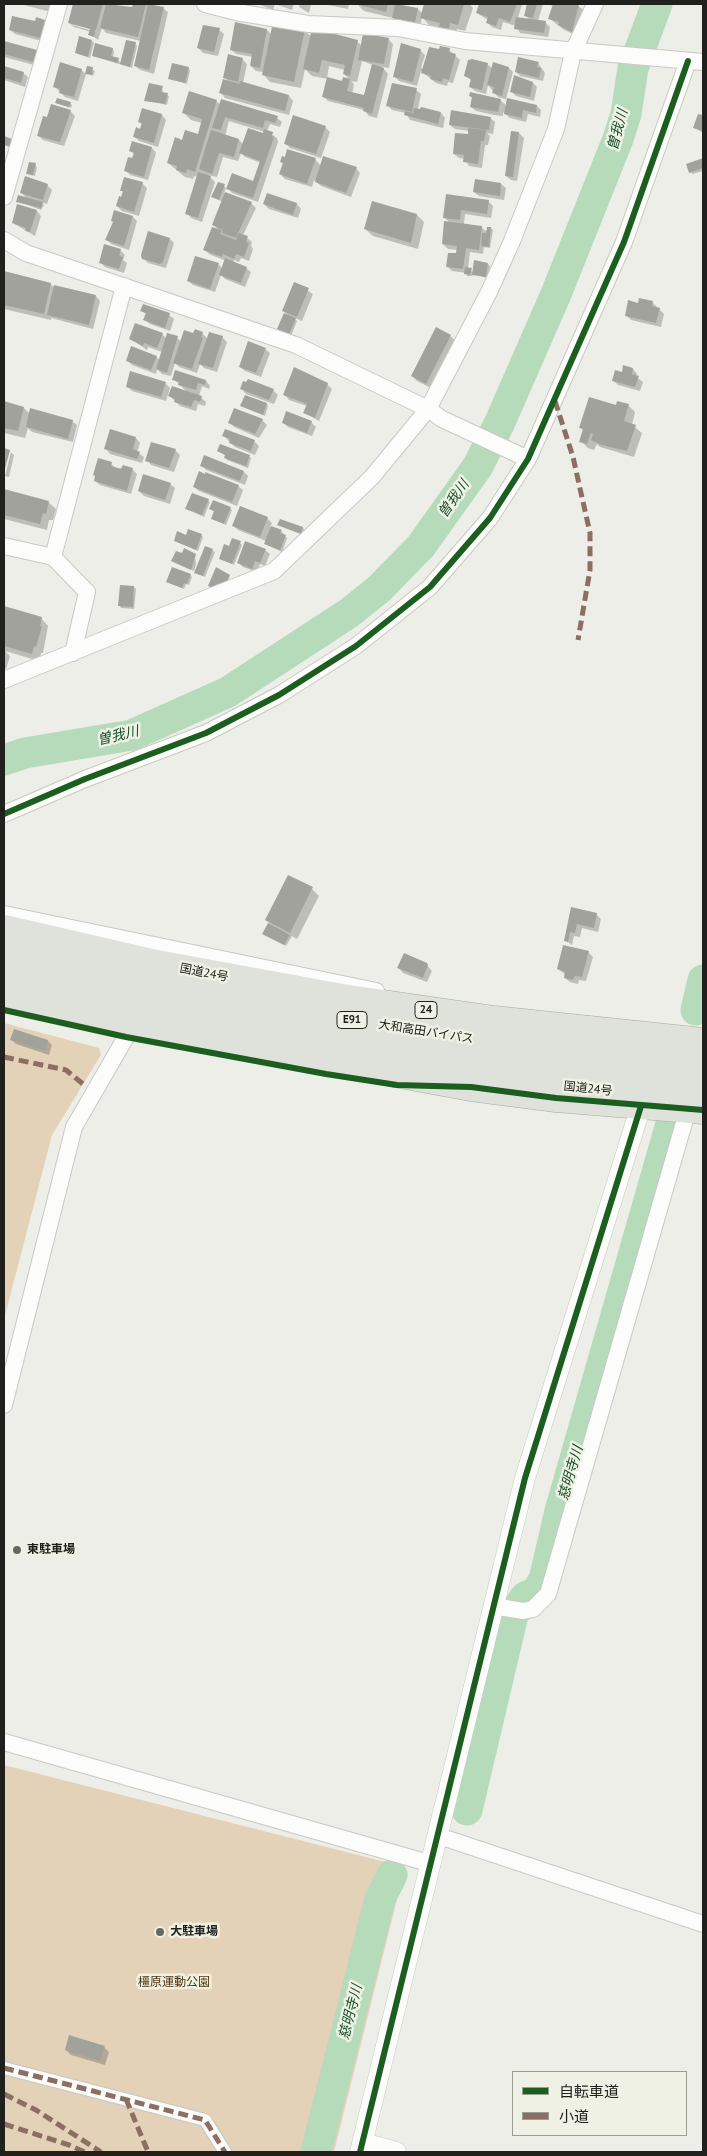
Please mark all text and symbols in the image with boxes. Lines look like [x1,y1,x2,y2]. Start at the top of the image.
water label: 曽我川 [604,108,632,152]
water label: 曽我川 [435,477,473,521]
water label: 曽我川 [96,723,140,749]
street label: 国道24号 [179,961,229,985]
road number: 24 [415,1002,437,1018]
road number: E91 [337,1012,367,1028]
street label: 大和高田バイパス [377,1017,475,1047]
street label: 国道24号 [563,1079,613,1099]
water label: 慈明寺川 [555,1444,587,1502]
place label: 東駐車場 [27,1543,75,1557]
marker: 東駐車場 [11,1544,23,1556]
place label: 大駐車場 [170,1925,218,1939]
marker: 大駐車場 [154,1926,166,1938]
park label: 橿原運動公園 [138,1976,210,1990]
water label: 慈明寺川 [336,1983,366,2041]
legend [512,2071,687,2136]
text: 自転車道 [559,2082,619,2101]
text: 小道 [559,2107,589,2126]

